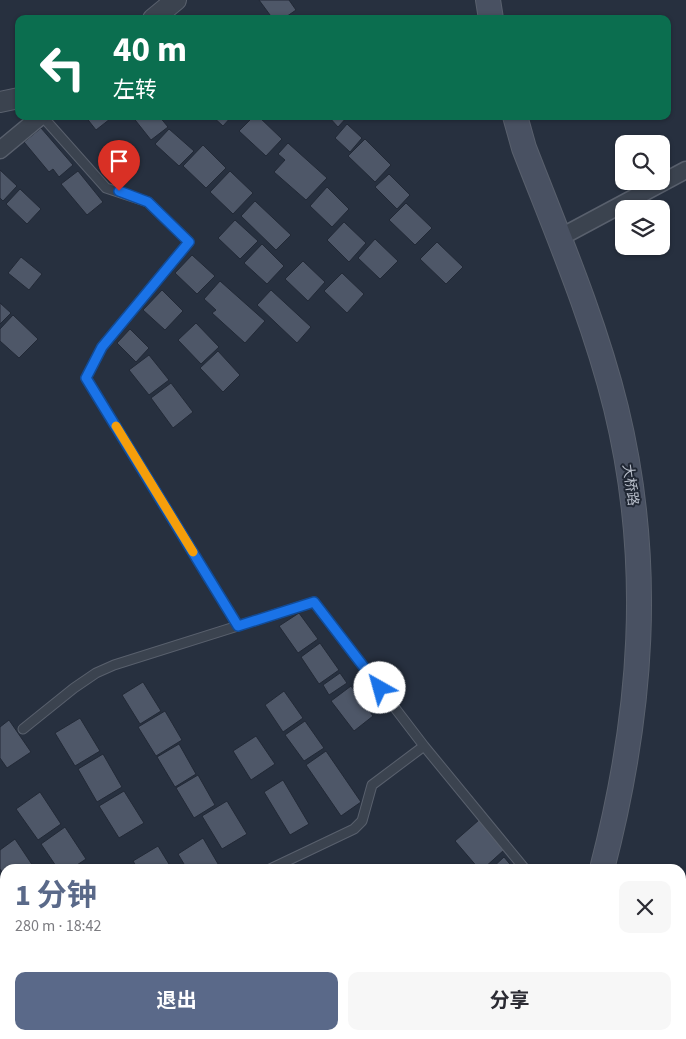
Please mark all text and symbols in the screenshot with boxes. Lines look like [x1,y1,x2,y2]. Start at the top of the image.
text: 40 m [113,25,187,75]
icon: left [30,35,95,100]
text: 左转 [113,74,157,106]
map controls [615,135,670,255]
button: search [615,135,670,190]
pin [98,140,140,191]
icon: arrive [105,147,133,175]
button: layers [615,200,670,255]
street label: 大桥路 [617,463,643,507]
position arrow [353,661,405,713]
text: 1 分钟 [15,874,97,917]
button: close [619,881,671,933]
text: 280 m · 18:42 [15,915,102,937]
button: 退出 [15,972,338,1030]
button: 分享 [348,972,671,1030]

